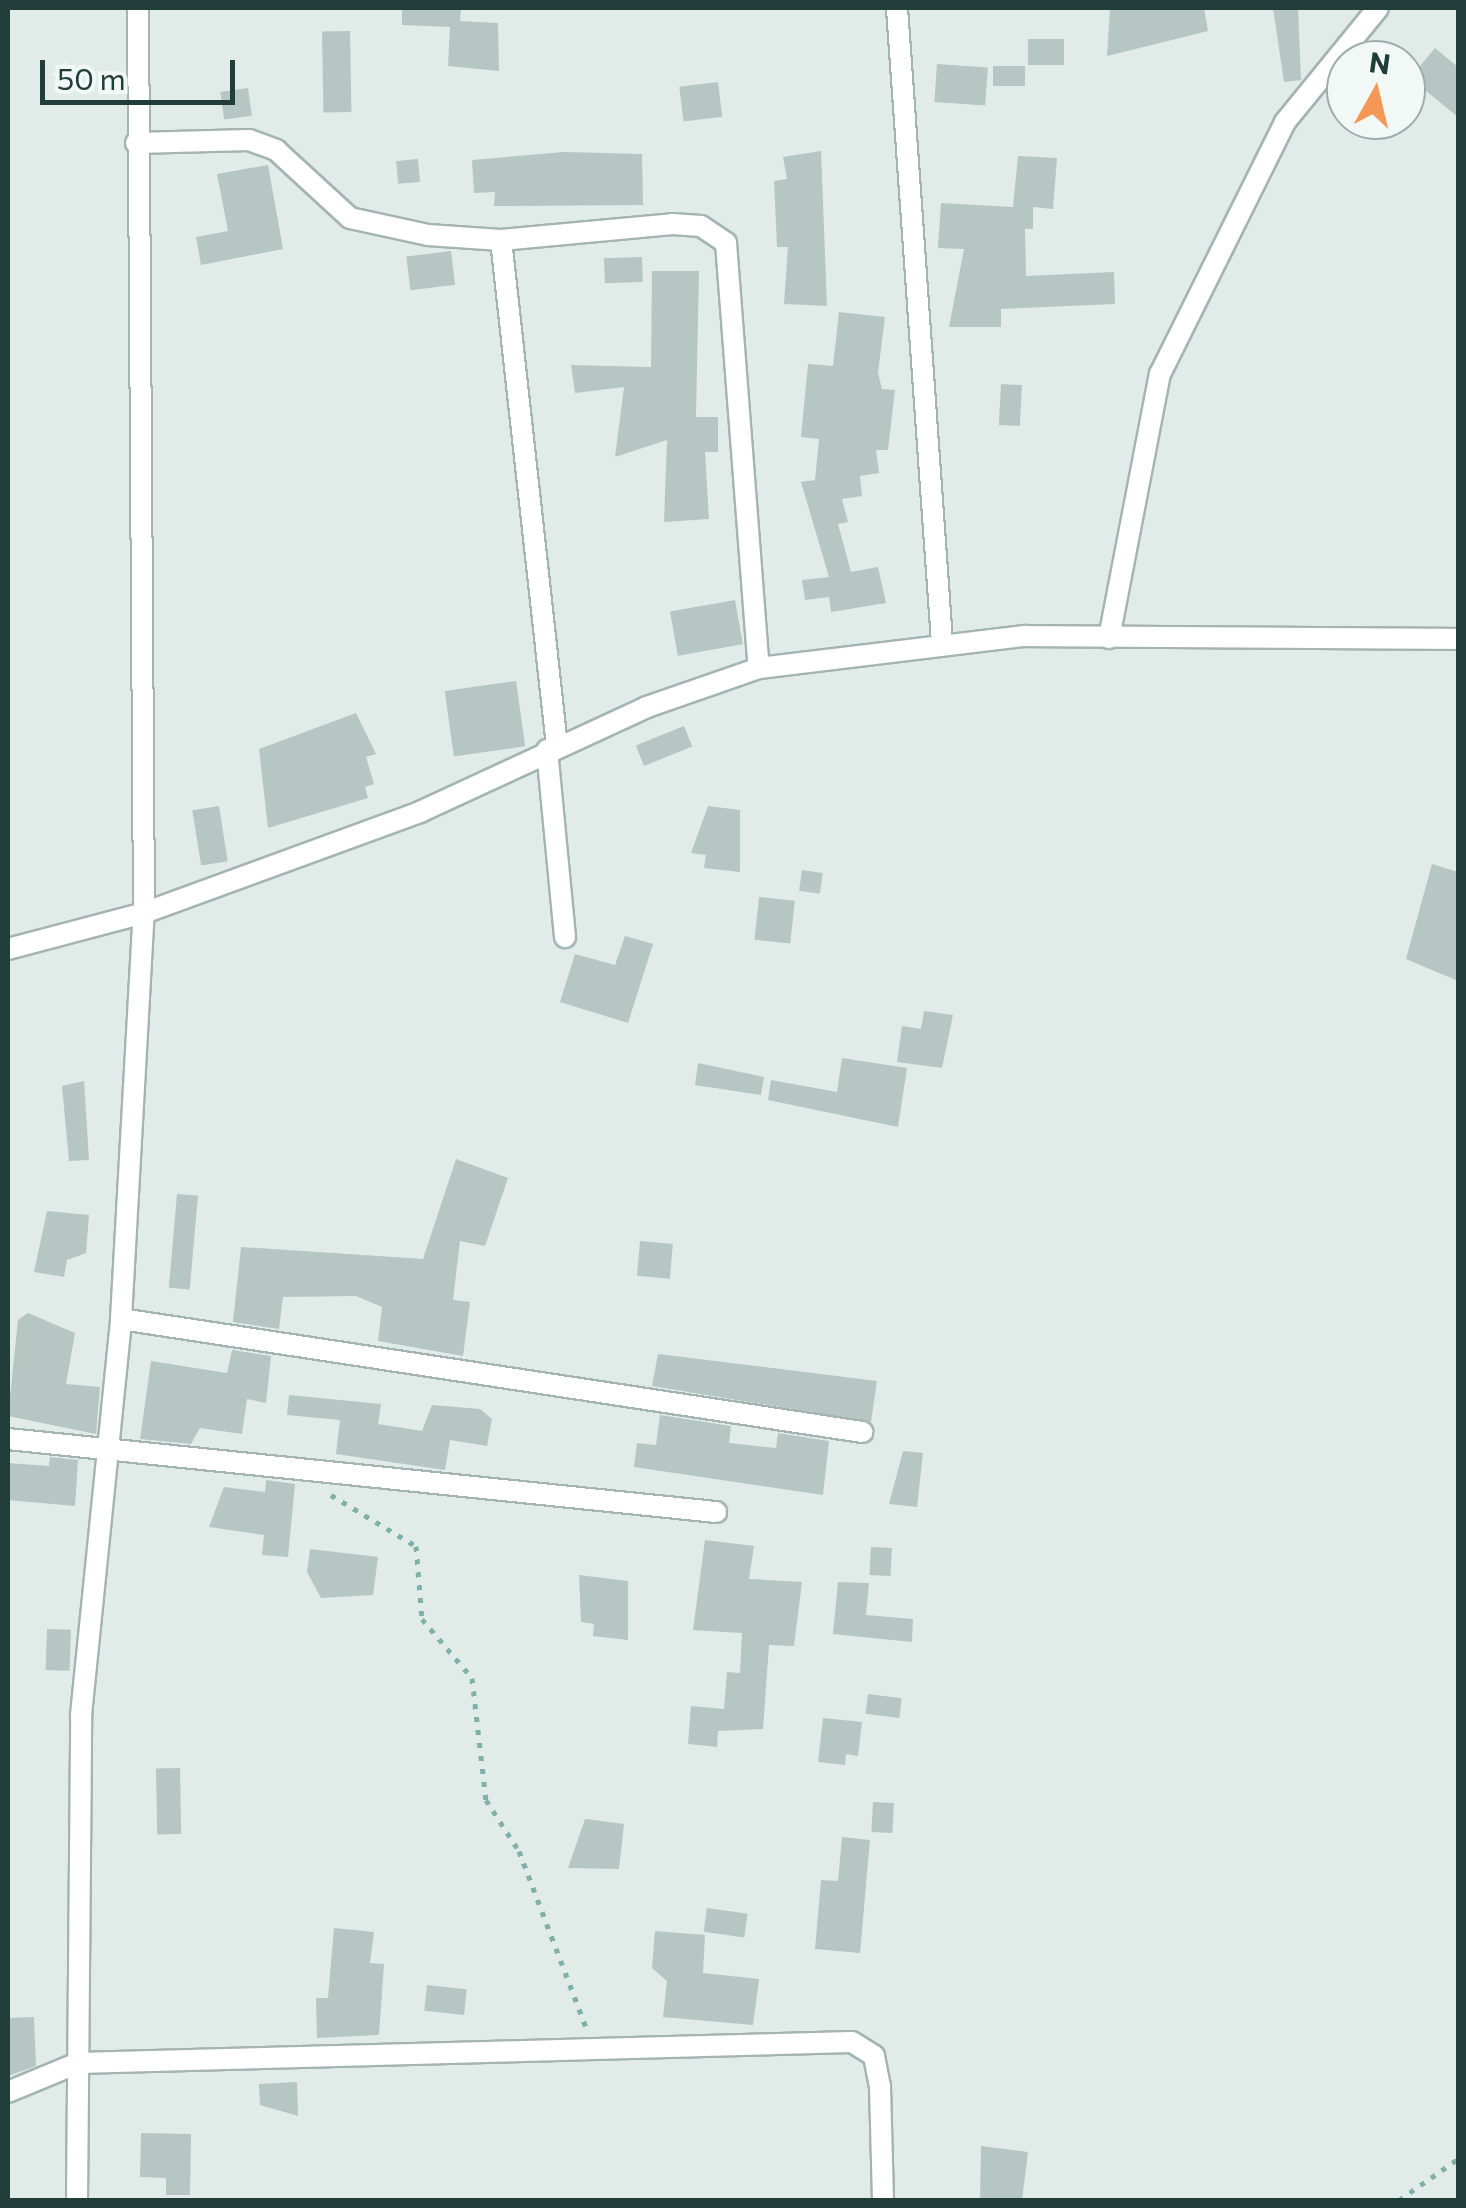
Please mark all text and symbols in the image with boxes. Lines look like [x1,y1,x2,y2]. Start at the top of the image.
scale bar [45,40,240,102]
north arrow [1326,40,1426,140]
text: N [1367,44,1393,81]
text: 50 m [57,59,126,96]

